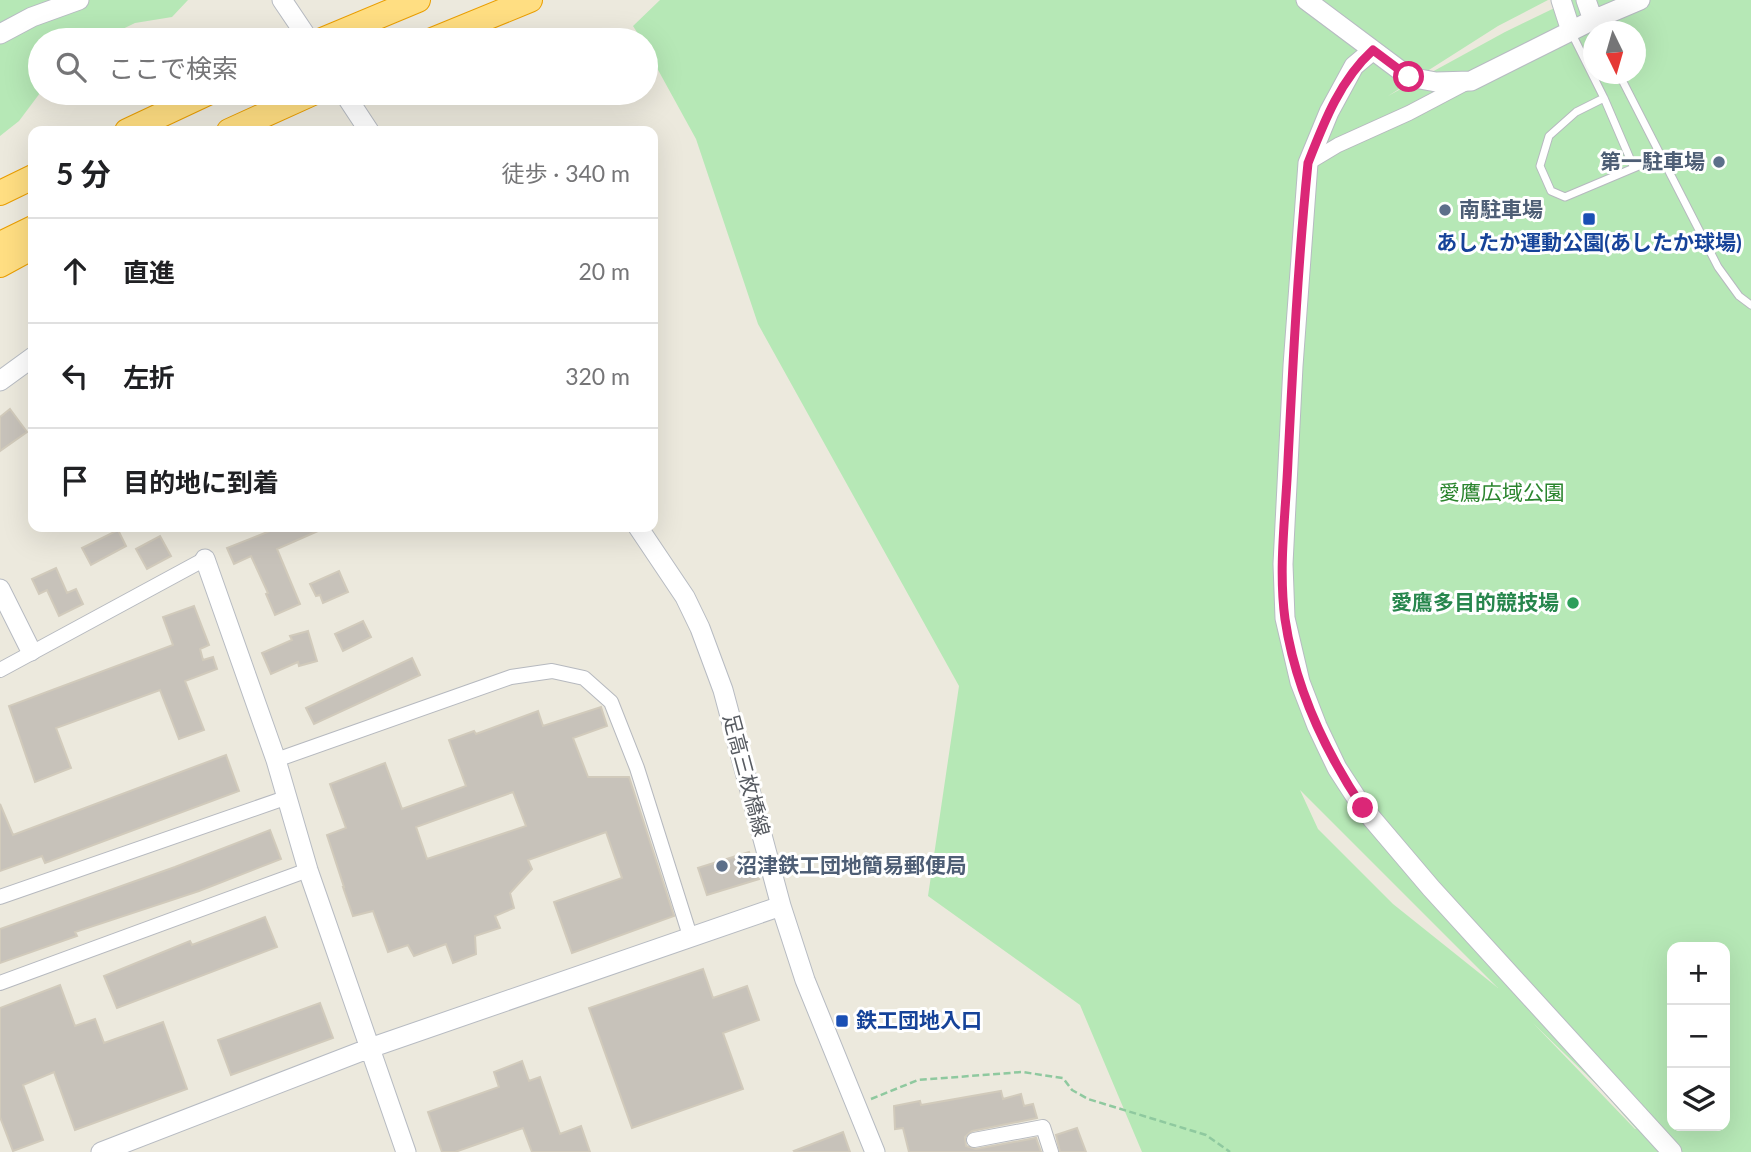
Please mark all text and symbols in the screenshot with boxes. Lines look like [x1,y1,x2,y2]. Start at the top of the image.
north arrow [1583,21,1646,84]
search box [28,28,658,105]
icon: search [52,48,90,86]
text: ここで検索 [108,52,238,84]
route start [1393,61,1424,92]
place label: 第一駐車場 [1600,148,1705,173]
marker: 第一駐車場 [1711,154,1727,170]
text: 5 分 [56,155,111,191]
text: 徒歩 · 340 m [501,159,630,187]
place label: 南駐車場 [1459,196,1543,221]
marker: 南駐車場 [1437,202,1453,218]
marker: あしたか運動公園(あしたか球場) [1581,211,1597,227]
place label: あしたか運動公園(あしたか球場) [1436,229,1742,254]
icon: ahead [56,252,94,290]
text: 直進 [123,256,175,288]
text: 20 m [579,257,630,285]
icon: left [56,357,94,395]
text: 左折 [123,361,175,393]
text: 320 m [565,362,630,390]
icon: arrive [56,462,94,500]
text: 目的地に到着 [123,466,279,498]
park label: 愛鷹広域公園 [1439,479,1565,504]
place label: 愛鷹多目的競技場 [1391,589,1559,614]
marker: 愛鷹多目的競技場 [1565,595,1581,611]
street label: 足高三枚橋線 [719,711,776,839]
route end [1347,792,1378,823]
place label: 沼津鉄工団地簡易郵便局 [736,852,967,877]
marker: 沼津鉄工団地簡易郵便局 [714,858,730,874]
map controls [1667,942,1730,1131]
button: + [1667,942,1730,1005]
button: − [1667,1005,1730,1068]
place label: 鉄工団地入口 [856,1007,982,1032]
marker: 鉄工団地入口 [834,1013,850,1029]
button: layers [1667,1068,1730,1131]

